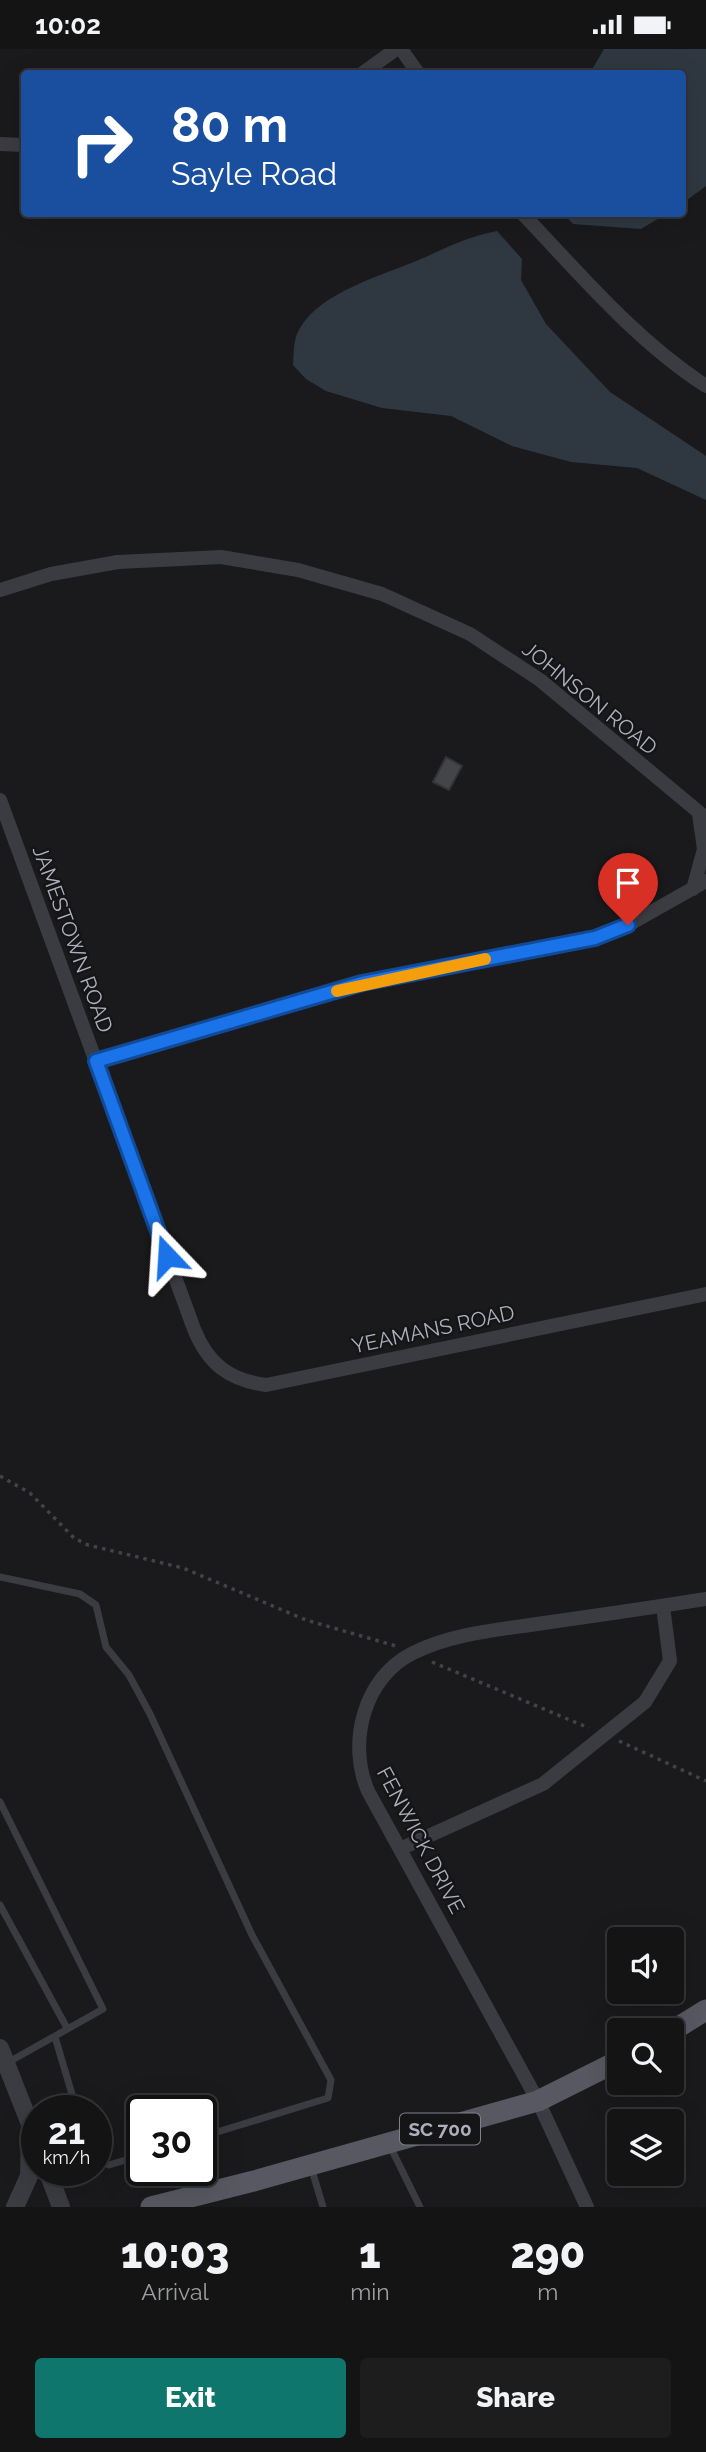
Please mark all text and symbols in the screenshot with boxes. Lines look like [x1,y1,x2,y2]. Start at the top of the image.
text: 10:02 [35,10,101,40]
text: 80 m [171,96,288,153]
icon: right [56,98,147,189]
text: Sayle Road [171,155,337,192]
street label: JOHNSON ROAD [518,636,662,760]
street label: JAMESTOWN ROAD [28,842,118,1036]
pin [598,853,658,925]
icon: arrive [609,864,647,902]
position arrow [130,1219,204,1293]
street label: YEAMANS ROAD [349,1300,517,1358]
street label: FENWICK DRIVE [372,1762,470,1918]
map controls [607,1927,684,2186]
button: sound [607,1927,684,2004]
button: search [607,2018,684,2095]
speed limit sign: 30 [126,2095,217,2186]
button: layers [607,2109,684,2186]
text: 21 [48,2111,85,2152]
road number: SC 700 [400,2113,480,2145]
text: km/h [43,2147,90,2168]
text: 10:03 [121,2229,229,2278]
text: 1 [359,2229,381,2278]
text: 290 [510,2229,585,2278]
text: Arrival [141,2278,209,2305]
text: min [350,2278,390,2305]
text: m [537,2278,558,2305]
button: Exit [35,2358,346,2438]
button: Share [360,2358,671,2438]

